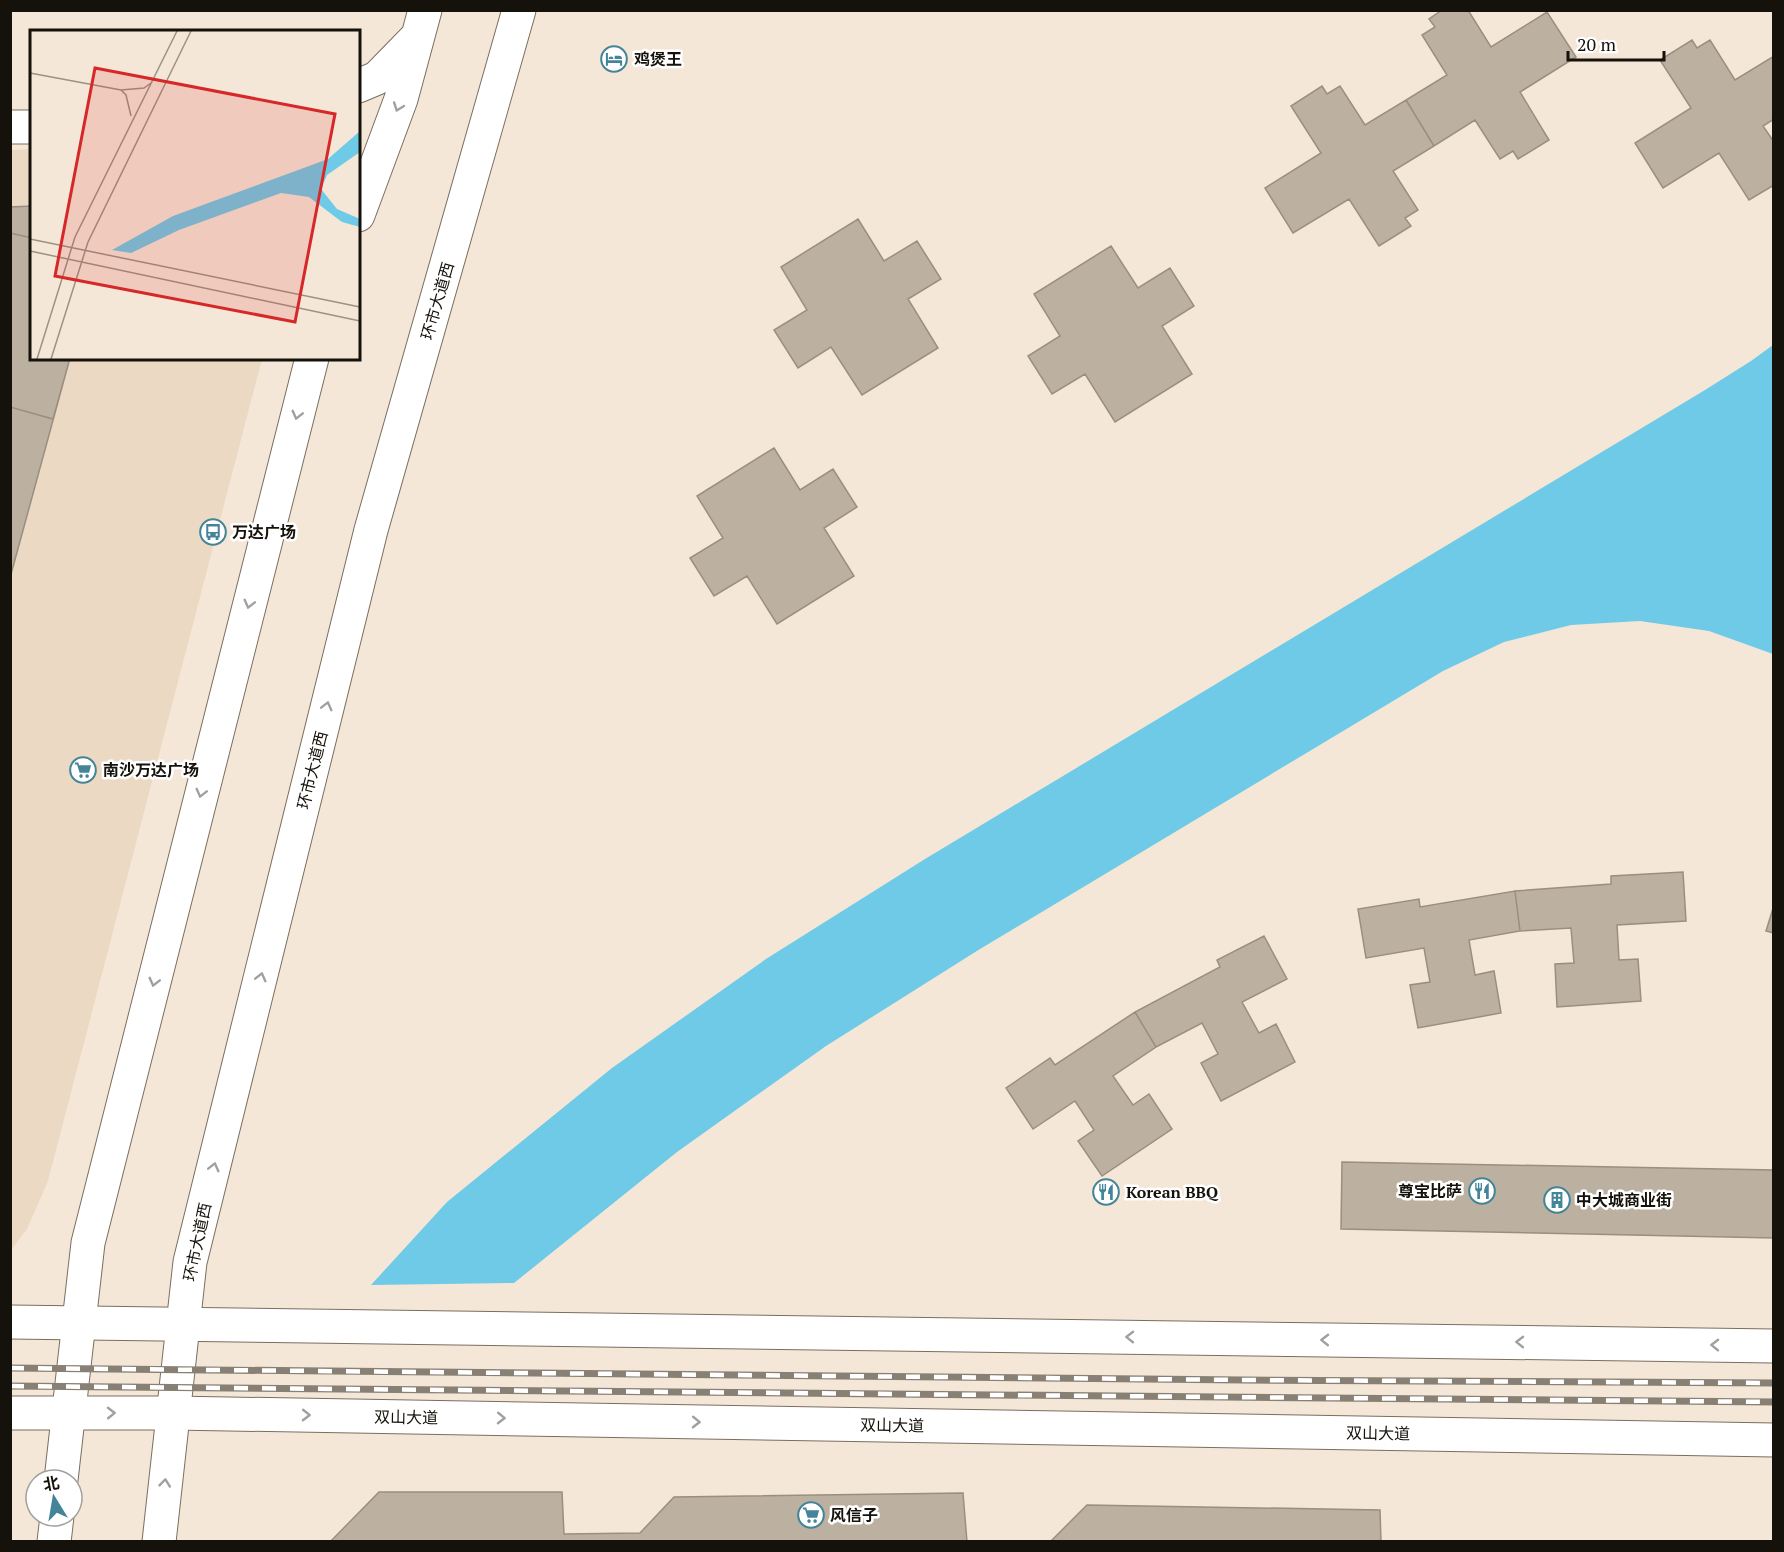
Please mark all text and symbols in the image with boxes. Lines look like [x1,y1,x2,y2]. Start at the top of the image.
scale bar [1568,24,1664,62]
inset map [30,30,360,360]
text: 20 m [1577,32,1617,56]
hotel icon: 鸡煲王 [599,44,629,74]
place label: 鸡煲王 [634,48,682,70]
one-way arrow [393,101,406,112]
street label: 环市大道西 [415,260,459,342]
one-way arrow [292,410,305,420]
bus stop icon: 万达广场 [198,517,228,547]
place label: 万达广场 [232,521,296,543]
one-way arrow [244,599,257,609]
one-way arrow [320,702,333,712]
street label: 环市大道西 [292,729,332,811]
supermarket icon: 南沙万达广场 [68,755,98,785]
place label: 南沙万达广场 [103,759,199,781]
one-way arrow [196,788,209,798]
one-way arrow [253,973,266,983]
one-way arrow [148,977,161,987]
one-way arrow [206,1162,219,1172]
restaurant icon: 尊宝比萨 [1467,1176,1497,1206]
restaurant icon: Korean BBQ [1091,1177,1121,1207]
place label: 尊宝比萨 [1398,1180,1462,1202]
place label: Korean BBQ [1126,1181,1219,1203]
building icon: 中大城商业街 [1542,1185,1572,1215]
place label: 中大城商业街 [1576,1189,1672,1211]
street label: 环市大道西 [178,1201,216,1283]
one-way arrow [1126,1331,1135,1343]
one-way arrow [1321,1334,1330,1346]
one-way arrow [1516,1336,1525,1349]
one-way arrow [1711,1339,1720,1351]
street label: 双山大道 [374,1405,438,1429]
one-way arrow [106,1407,115,1420]
one-way arrow [301,1409,310,1421]
one-way arrow [496,1412,505,1425]
street label: 双山大道 [860,1413,924,1437]
one-way arrow [691,1416,700,1428]
street label: 双山大道 [1346,1421,1410,1445]
north arrow [24,1468,84,1528]
text: 北 [41,1471,61,1496]
one-way arrow [158,1479,171,1488]
supermarket icon: 风信子 [796,1500,826,1530]
place label: 风信子 [830,1504,878,1526]

